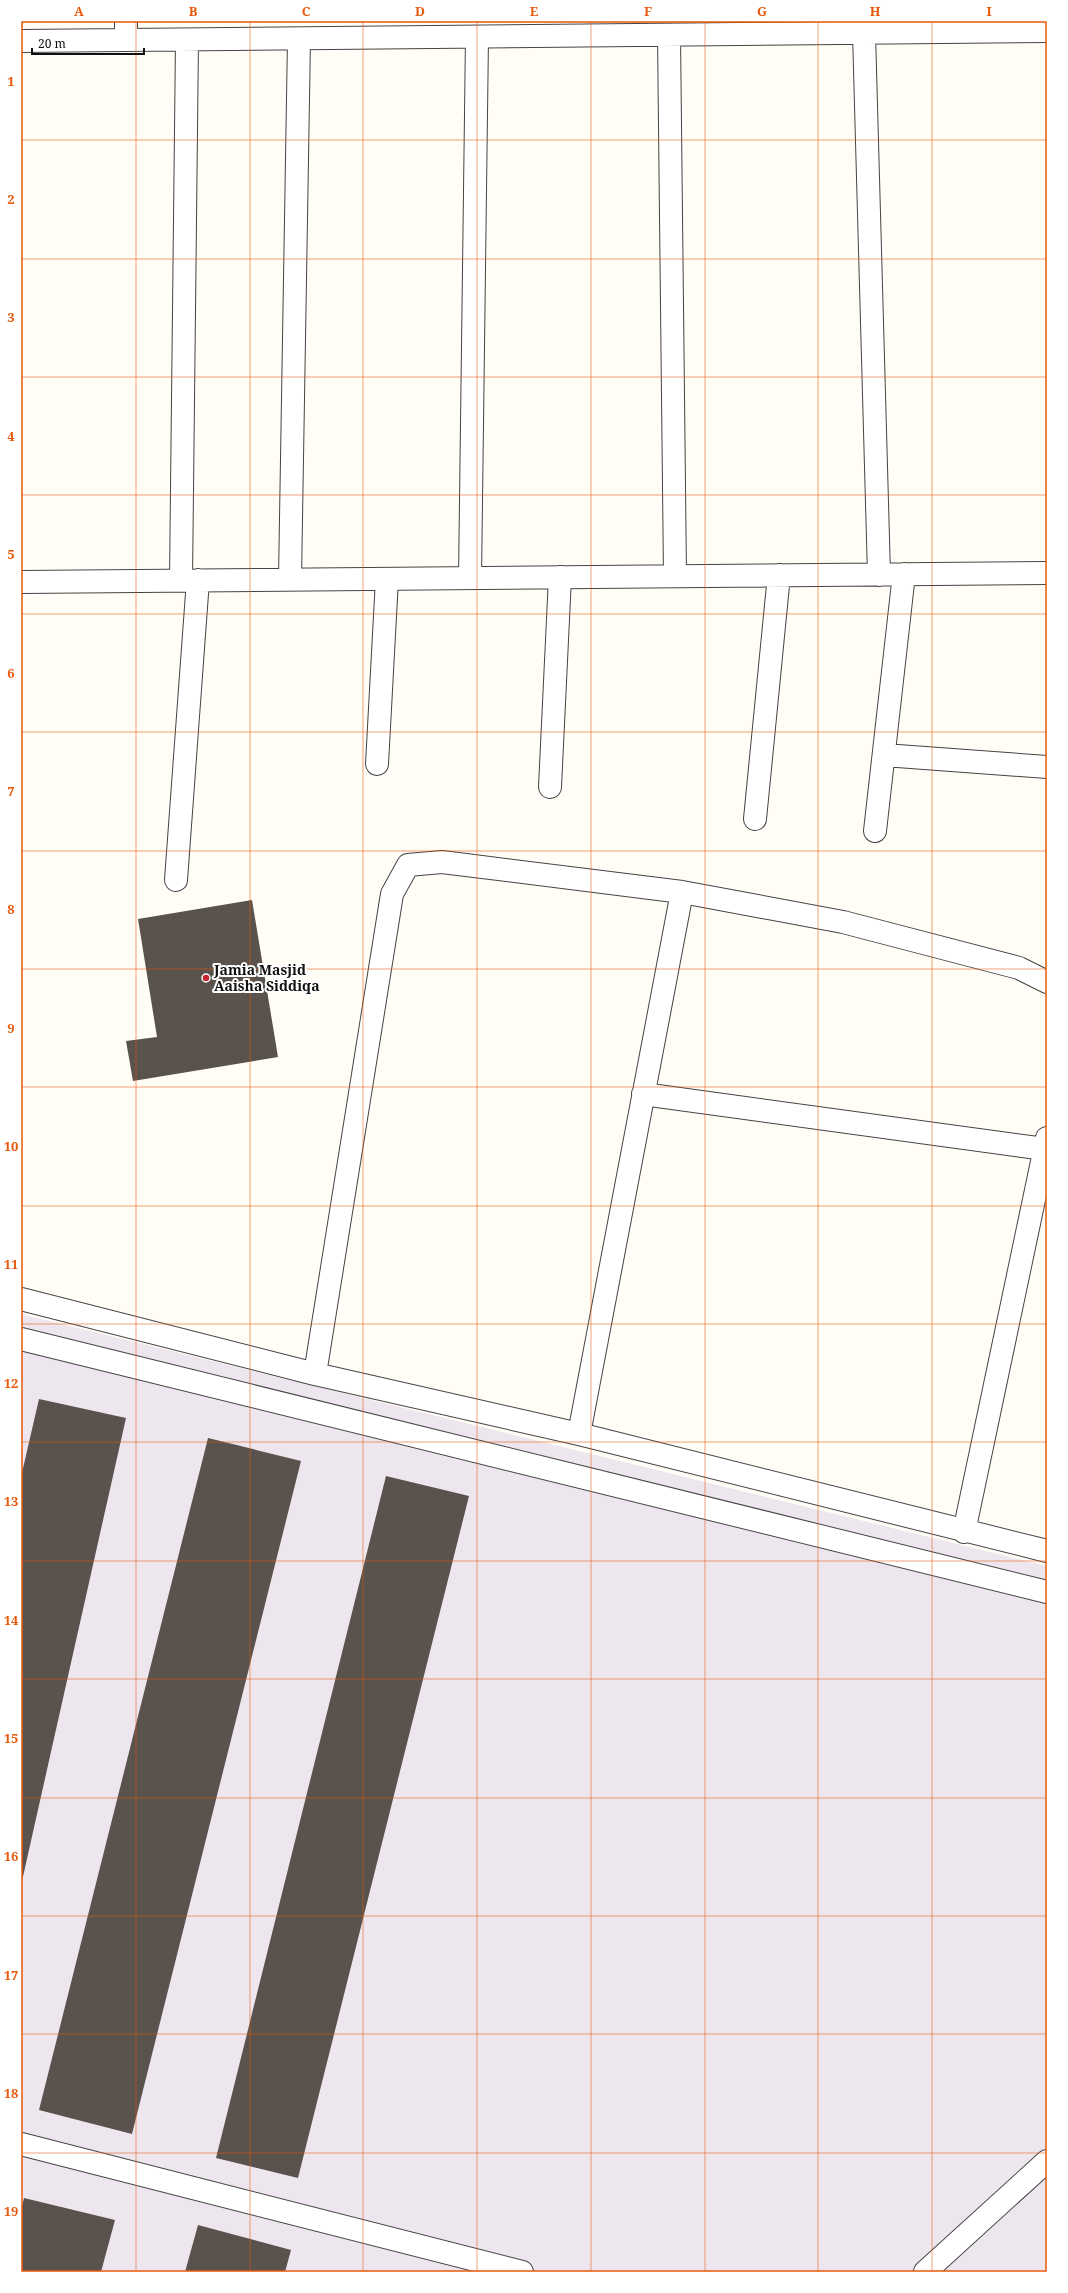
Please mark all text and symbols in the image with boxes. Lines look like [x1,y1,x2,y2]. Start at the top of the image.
text: A [74,2,84,20]
text: B [189,2,198,20]
text: C [302,2,311,20]
text: D [415,2,425,20]
text: E [530,2,539,20]
text: F [644,2,652,20]
text: G [757,2,767,20]
text: H [870,2,881,20]
text: I [986,2,992,20]
scale bar [32,30,144,56]
text: 20 m [38,35,66,52]
text: 1 [7,72,15,90]
text: 2 [7,190,15,208]
text: 3 [7,308,15,326]
text: 4 [7,427,15,445]
text: 5 [7,545,15,563]
text: 6 [7,664,15,682]
text: 7 [7,782,15,800]
text: 8 [7,900,15,918]
place label: Jamia Masjid Aaisha Siddiqa [213,960,320,995]
marker: Jamia Masjid Aaisha Siddiqa [201,973,211,983]
text: 9 [7,1019,15,1037]
text: 10 [4,1137,18,1155]
text: 11 [4,1255,18,1273]
text: 12 [4,1374,18,1392]
text: 13 [4,1492,18,1510]
text: 14 [4,1611,19,1629]
text: 15 [4,1729,18,1747]
text: 16 [4,1847,18,1865]
text: 17 [4,1966,18,1984]
text: 18 [4,2084,18,2102]
text: 19 [4,2202,18,2220]

